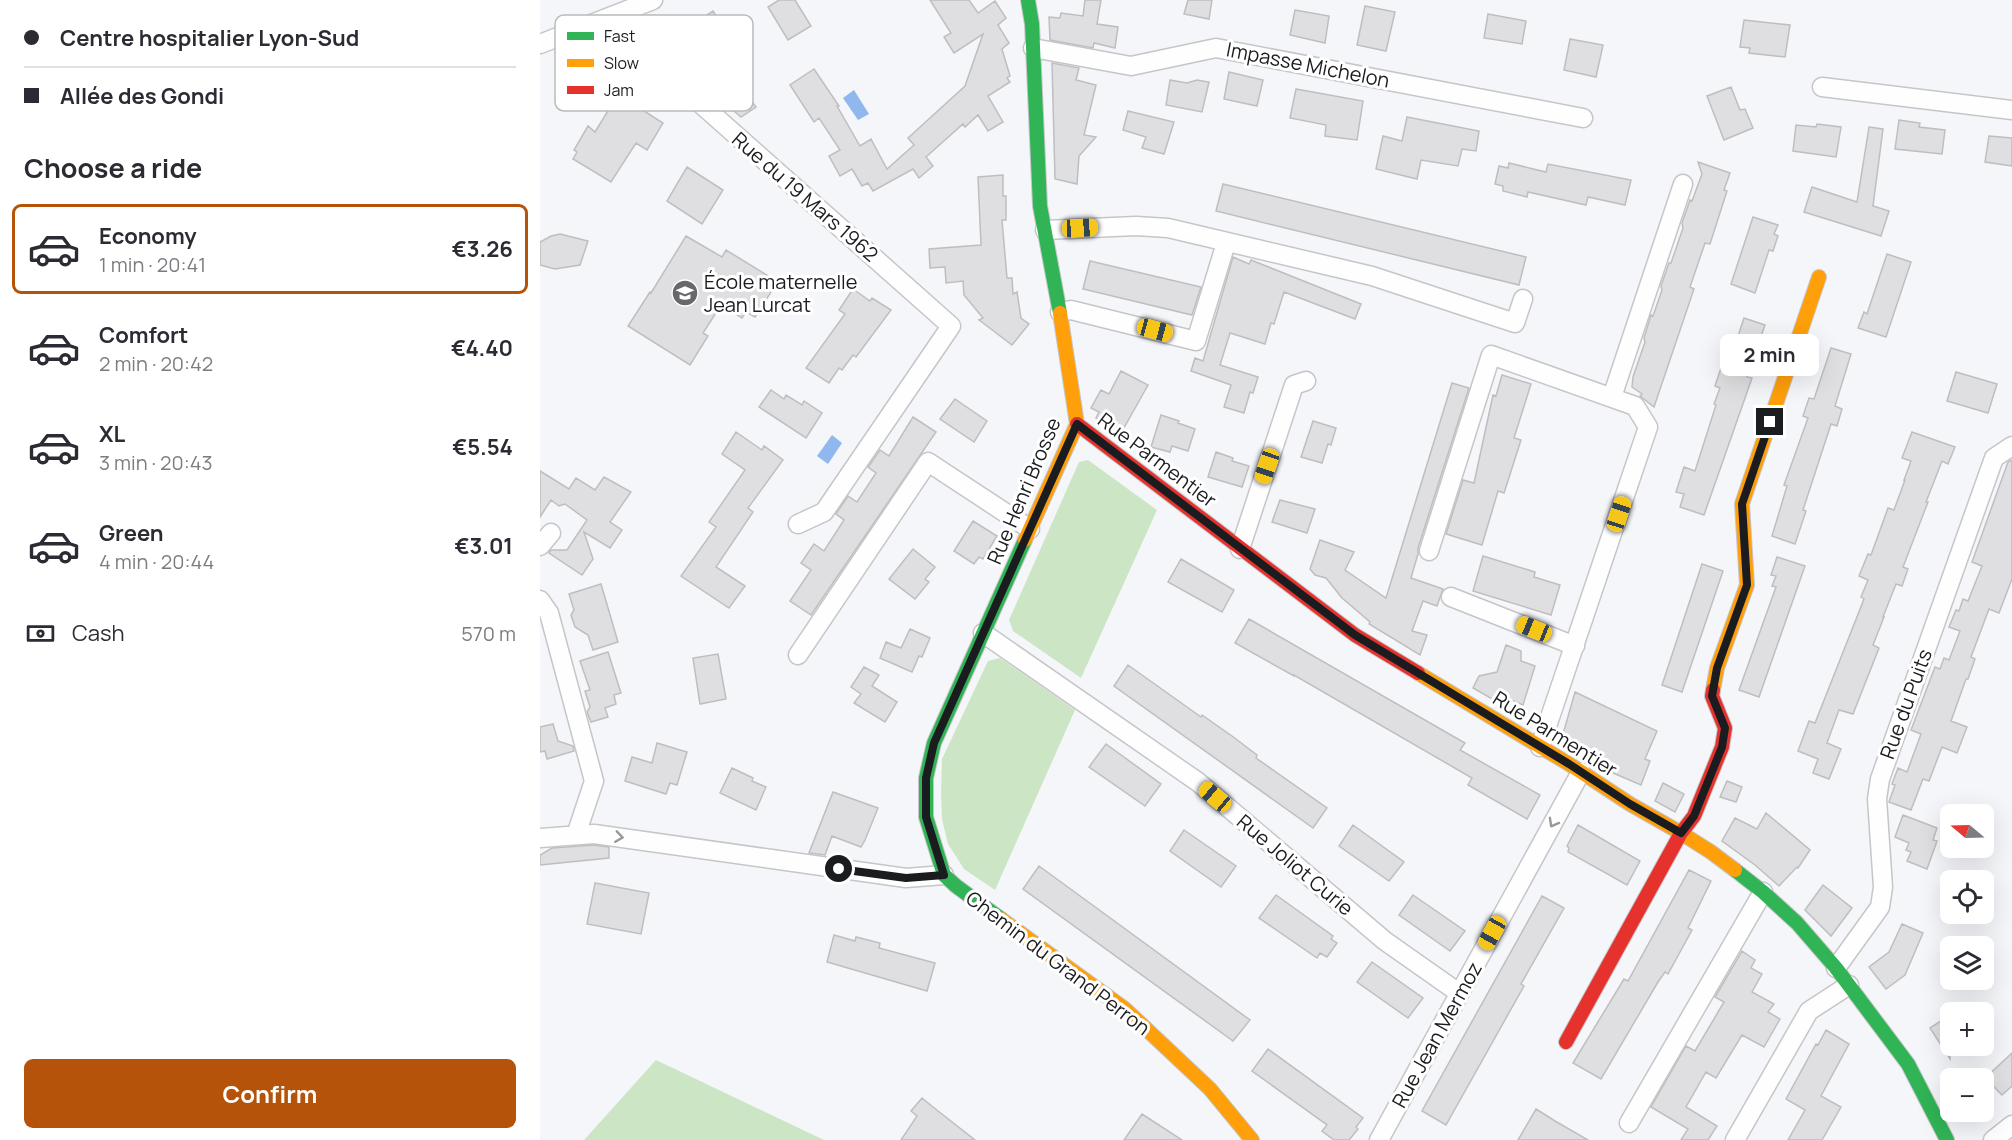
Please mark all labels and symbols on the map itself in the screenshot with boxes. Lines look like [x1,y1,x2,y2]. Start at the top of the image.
legend [555,15,753,111]
text: Fast [604,25,635,47]
street label: Impasse Michelon [1224,35,1392,94]
text: Slow [604,52,639,74]
text: Jam [604,79,634,101]
street label: Rue du 19 Mars 1962 [727,126,884,268]
car [1062,218,1098,238]
place label: École maternelle Jean Lurcat [704,268,857,318]
school or university icon: École maternelle Jean Lurcat [670,278,700,308]
car [1135,317,1175,343]
callout: 2 min [1720,335,1820,377]
street label: Rue Parmentier [1093,406,1222,513]
route end [1756,408,1783,435]
street label: Rue Henri Brosse [980,413,1067,568]
car [1253,446,1281,486]
car [1605,494,1633,534]
car [1514,614,1554,644]
street label: Rue du Puits [1873,645,1938,763]
street label: Rue Parmentier [1488,685,1623,783]
car [1195,779,1235,815]
north arrow [1940,804,1994,858]
street label: Rue Joliot Curie [1231,808,1359,921]
one-way arrow [1549,817,1560,827]
one-way arrow [614,831,624,843]
route start [825,855,852,882]
street label: Chemin du Grand Perron [961,884,1156,1041]
car [1475,913,1509,953]
street label: Rue Jean Mermoz [1385,957,1488,1112]

